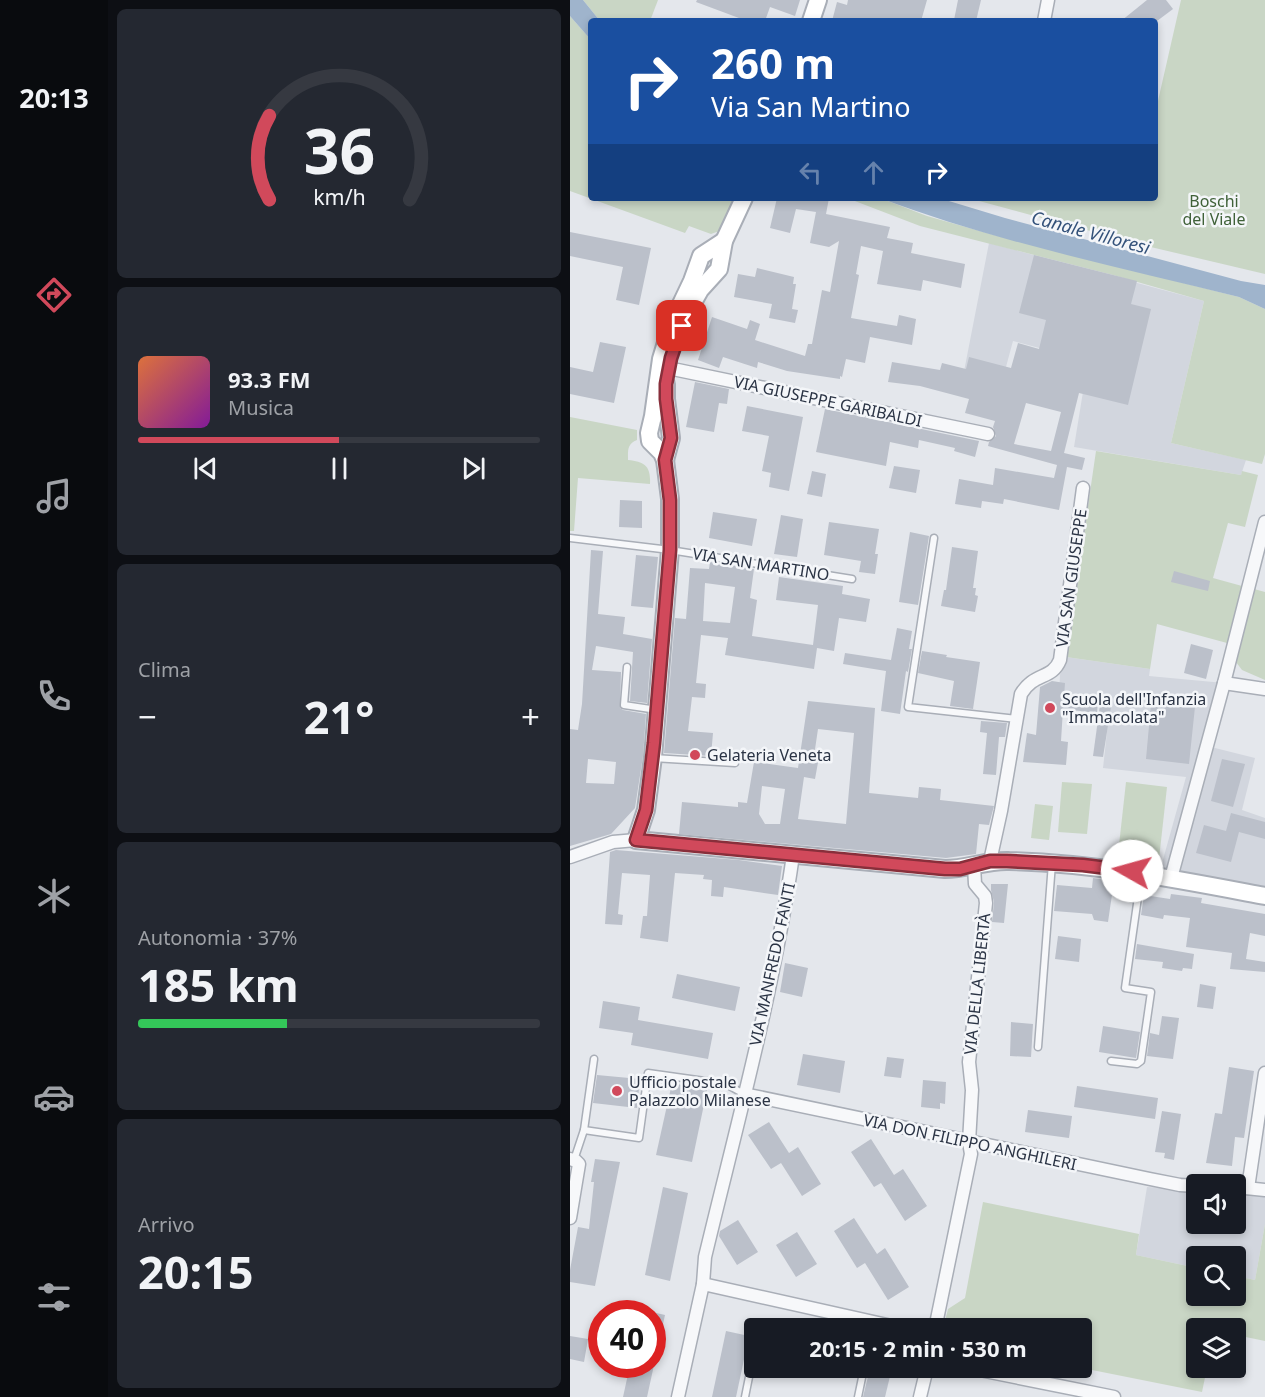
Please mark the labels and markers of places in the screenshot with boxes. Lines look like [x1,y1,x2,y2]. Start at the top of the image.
pin [656,300,707,351]
place label: Scuola dell'Infanzia "Immacolata" [1062,688,1206,728]
marker: Scuola dell'Infanzia "Immacolata" [1043,701,1057,715]
place label: Gelateria Veneta [707,744,831,766]
marker: Gelateria Veneta [688,748,702,762]
place label: Ufficio postale Palazzolo Milanese [629,1071,771,1111]
marker: Ufficio postale Palazzolo Milanese [610,1084,624,1098]

